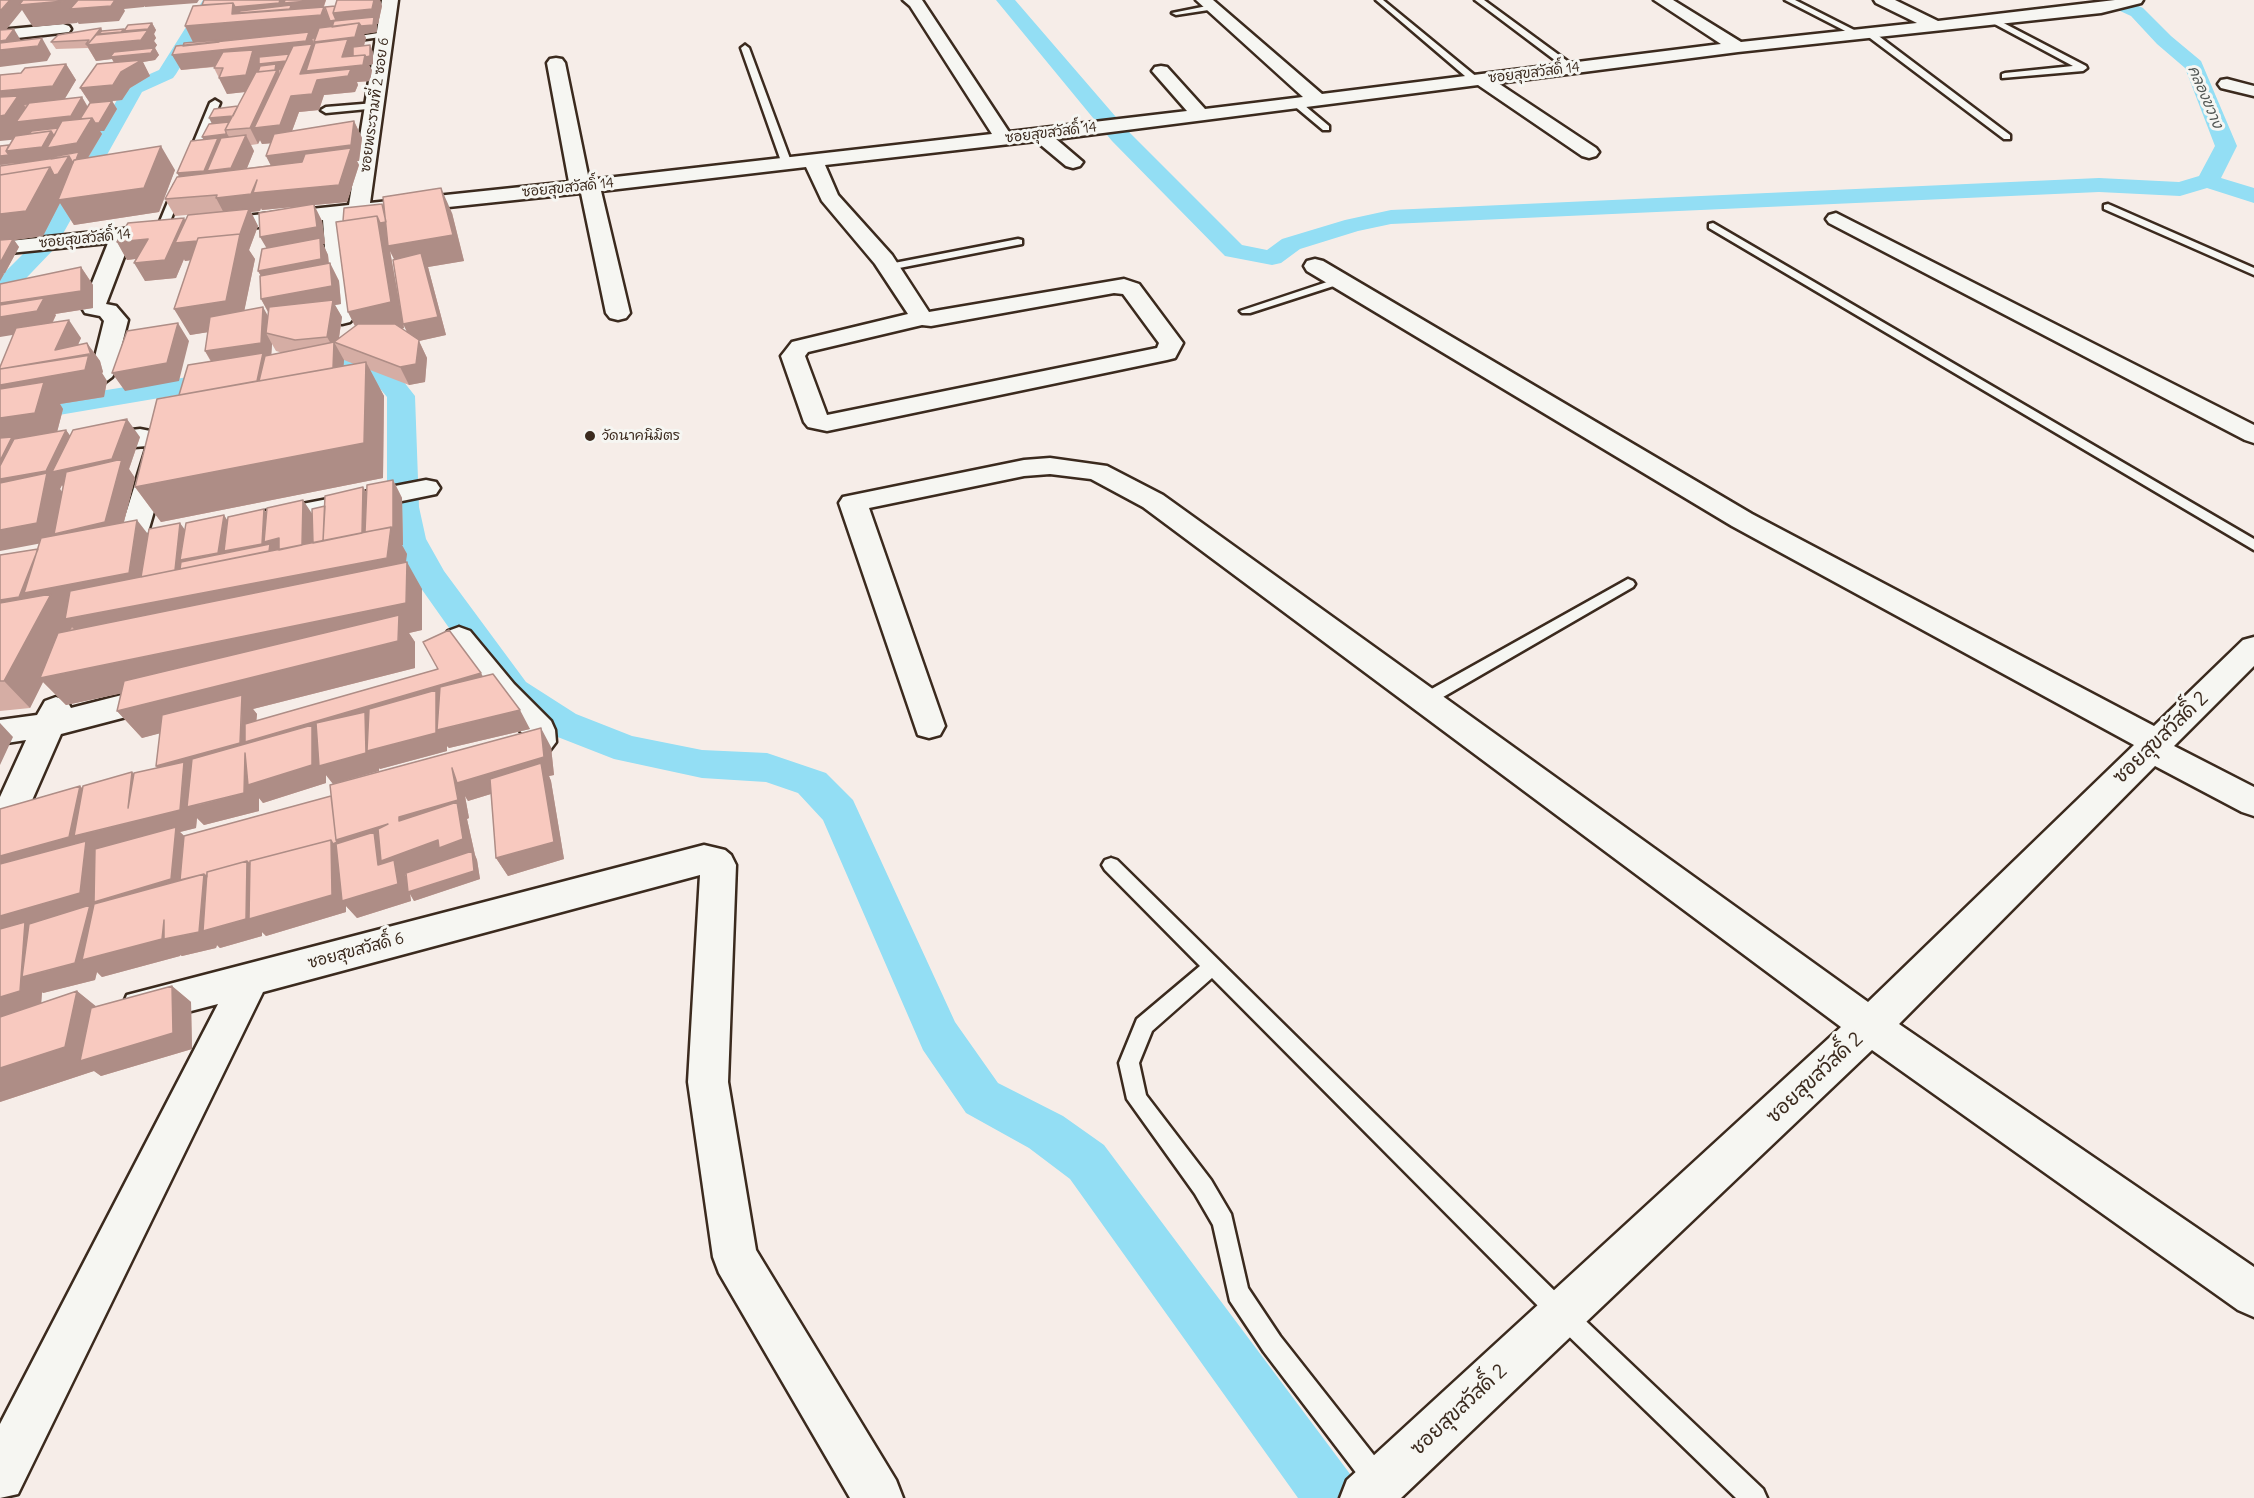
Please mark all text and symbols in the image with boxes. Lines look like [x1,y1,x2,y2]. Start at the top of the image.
street label: ซอยพระรามที่ 2 ซอย 6 [357,36,393,174]
street label: ซอยสุขสวัสดิ์ 14 [1487,59,1581,87]
water label: คลองขวาง [2184,63,2226,131]
street label: ซอยสุขสวัสดิ์ 14 [1004,119,1098,147]
street label: ซอยสุขสวัสดิ์ 14 [521,175,615,201]
street label: ซอยสุขสวัสดิ์ 14 [38,226,132,252]
place label: วัดนาคนิมิตร [602,428,680,444]
marker: วัดนาคนิมิตร [583,429,597,443]
street label: ซอยสุขสวัสดิ์ 2 [2108,687,2214,789]
street label: ซอยสุขสวัสดิ์ 6 [306,929,406,973]
street label: ซอยสุขสวัสดิ์ 2 [1762,1027,1868,1129]
street label: ซอยสุขสวัสดิ์ 2 [1406,1359,1512,1461]

